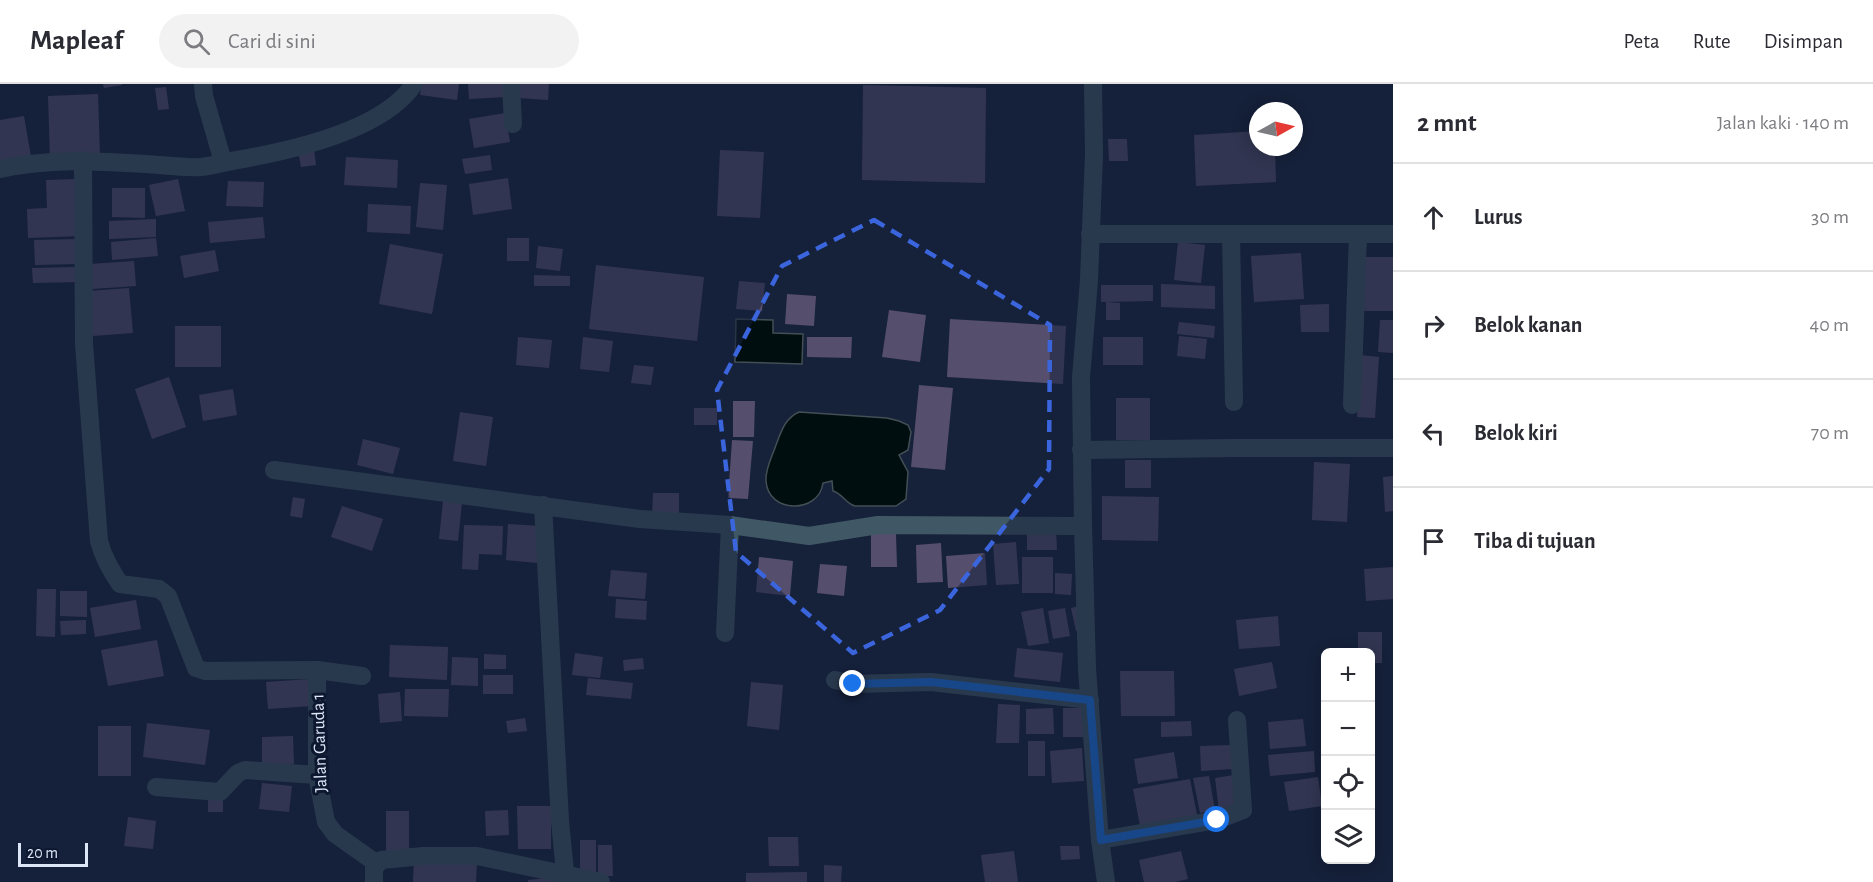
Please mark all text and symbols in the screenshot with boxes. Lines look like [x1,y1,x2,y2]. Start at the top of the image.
search box [159,14,579,68]
icon: search [180,25,213,58]
text: Mapleaf [30,27,123,55]
text: Cari di sini [228,30,316,52]
text: Peta [1624,31,1660,52]
text: Rute [1693,31,1731,52]
text: Disimpan [1764,31,1843,52]
north arrow [1249,102,1303,156]
text: 2 mnt [1417,110,1477,136]
text: Jalan kaki · 140 m [1717,113,1849,133]
icon: ahead [1417,201,1450,234]
text: Lurus [1474,206,1523,228]
text: 30 m [1811,207,1849,227]
icon: right [1417,309,1450,342]
text: Belok kanan [1474,314,1582,336]
text: 40 m [1810,315,1849,335]
icon: left [1417,417,1450,450]
text: Belok kiri [1474,422,1558,444]
text: 70 m [1811,423,1849,443]
icon: arrive [1417,525,1450,558]
text: Tiba di tujuan [1474,530,1596,552]
map controls [1321,648,1375,864]
button: + [1321,648,1375,702]
route end [839,670,865,696]
street label: Jalan Garuda 1 [309,693,331,793]
button: − [1321,702,1375,756]
button: locate [1321,756,1375,810]
route start [1203,806,1229,832]
button: layers [1321,810,1375,864]
scale bar [18,840,88,868]
text: 20 m [27,845,58,861]

